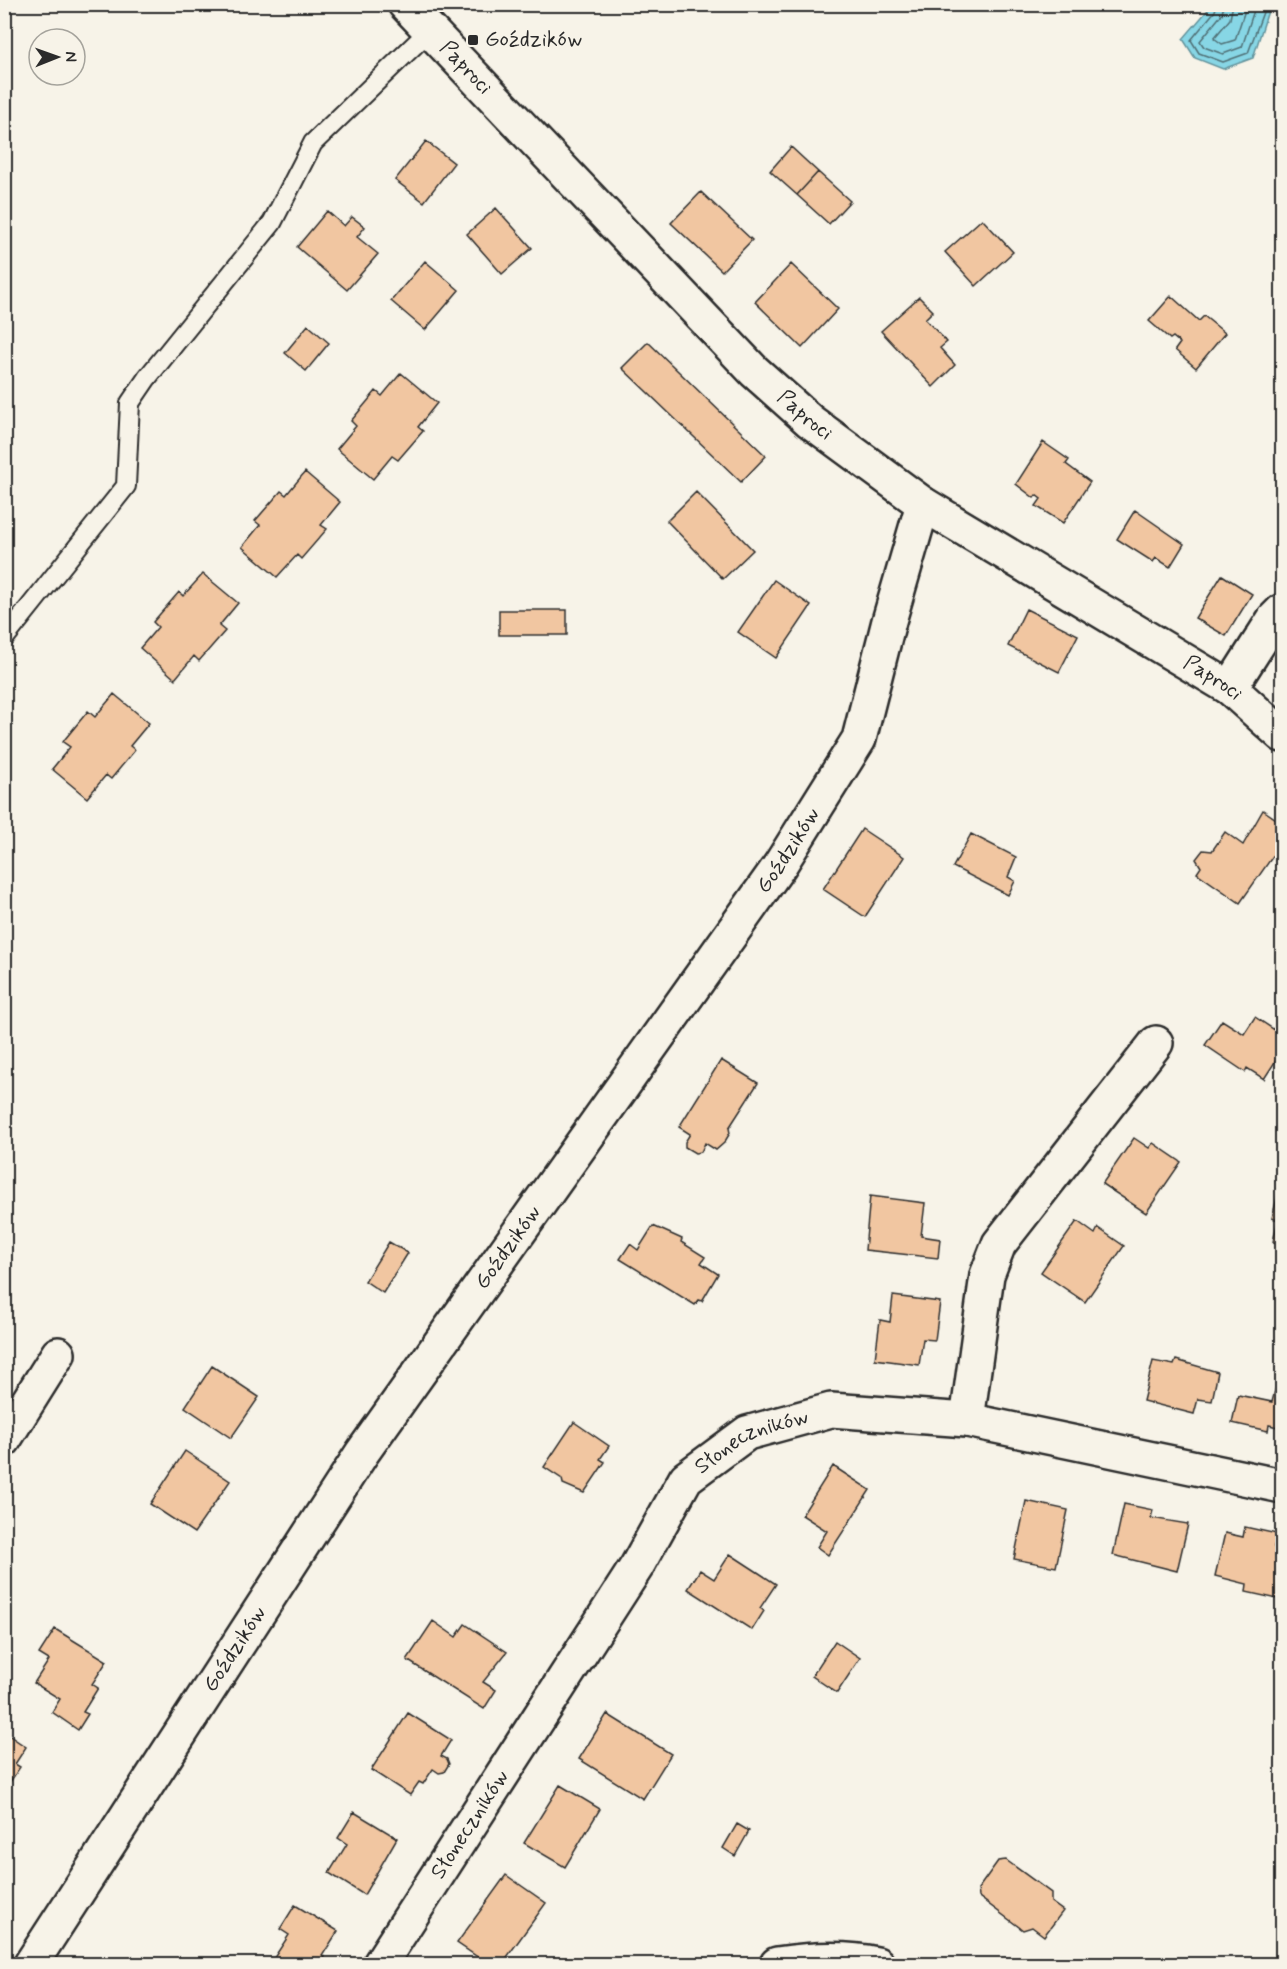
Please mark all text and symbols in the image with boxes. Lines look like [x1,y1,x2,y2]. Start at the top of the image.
place label: Goździków [485,26,582,54]
north arrow [27,27,87,87]
marker: Goździków [466,33,480,47]
street label: Paproci [433,35,498,101]
text: N [60,51,81,62]
street label: Paproci [771,384,838,447]
street label: Paproci [1178,649,1249,707]
street label: Goździków [750,802,827,899]
street label: Goździków [468,1200,548,1295]
street label: Słoneczników [689,1403,811,1481]
street label: Goździków [197,1601,273,1698]
street label: Słoneczników [424,1765,516,1885]

